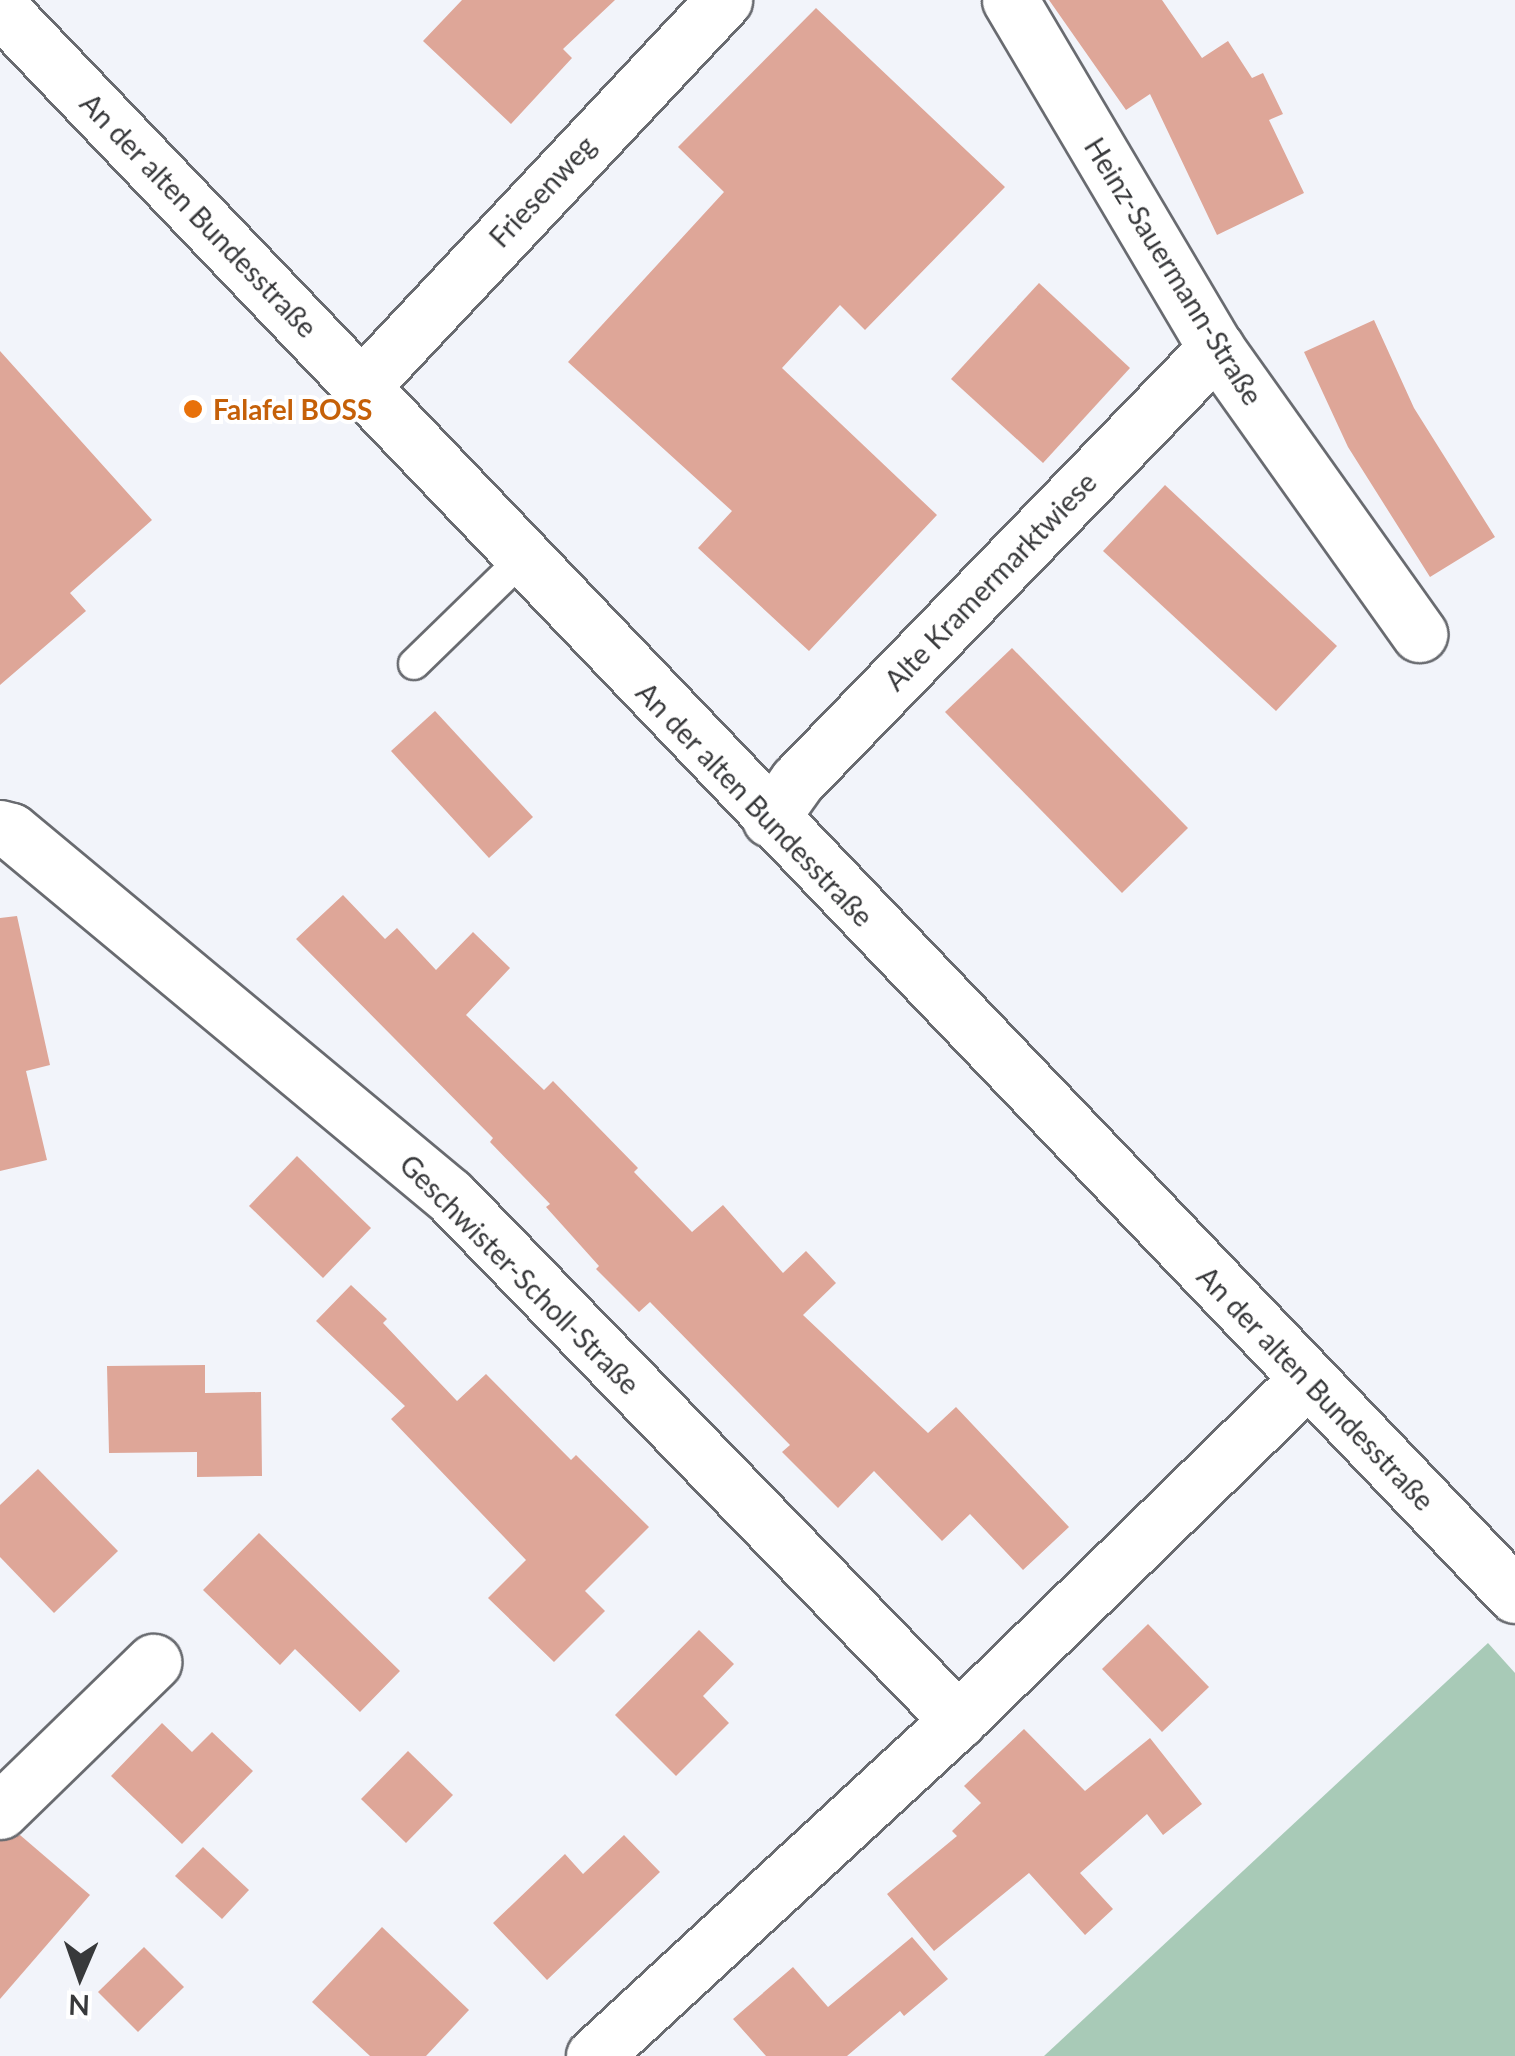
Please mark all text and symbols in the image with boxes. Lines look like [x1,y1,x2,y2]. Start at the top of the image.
street label: An der alten Bundesstraße [74,86,324,344]
street label: Friesenweg [482,128,602,254]
street label: Heinz-Sauermann-Straße [1078,131,1270,411]
place label: Falafel BOSS [213,392,372,426]
marker: Falafel BOSS [182,398,204,420]
street label: Alte Kramermarktwiese [877,465,1103,697]
street label: An der alten Bundesstraße [630,675,880,933]
street label: Geschwister-Scholl-Straße [393,1147,647,1401]
street label: An der alten Bundesstraße [1191,1259,1441,1517]
north arrow [30,1926,130,2026]
text: N [68,1989,90,2023]

